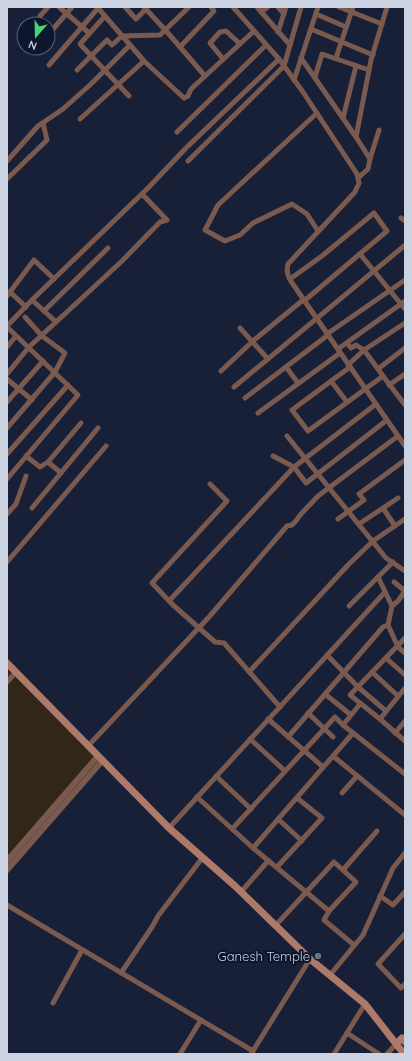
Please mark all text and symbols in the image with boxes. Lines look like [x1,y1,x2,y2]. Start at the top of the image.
north arrow [16,16,56,56]
text: N [26,37,39,53]
place label: Ganesh Temple [217,948,310,964]
marker: Ganesh Temple [313,951,323,961]

